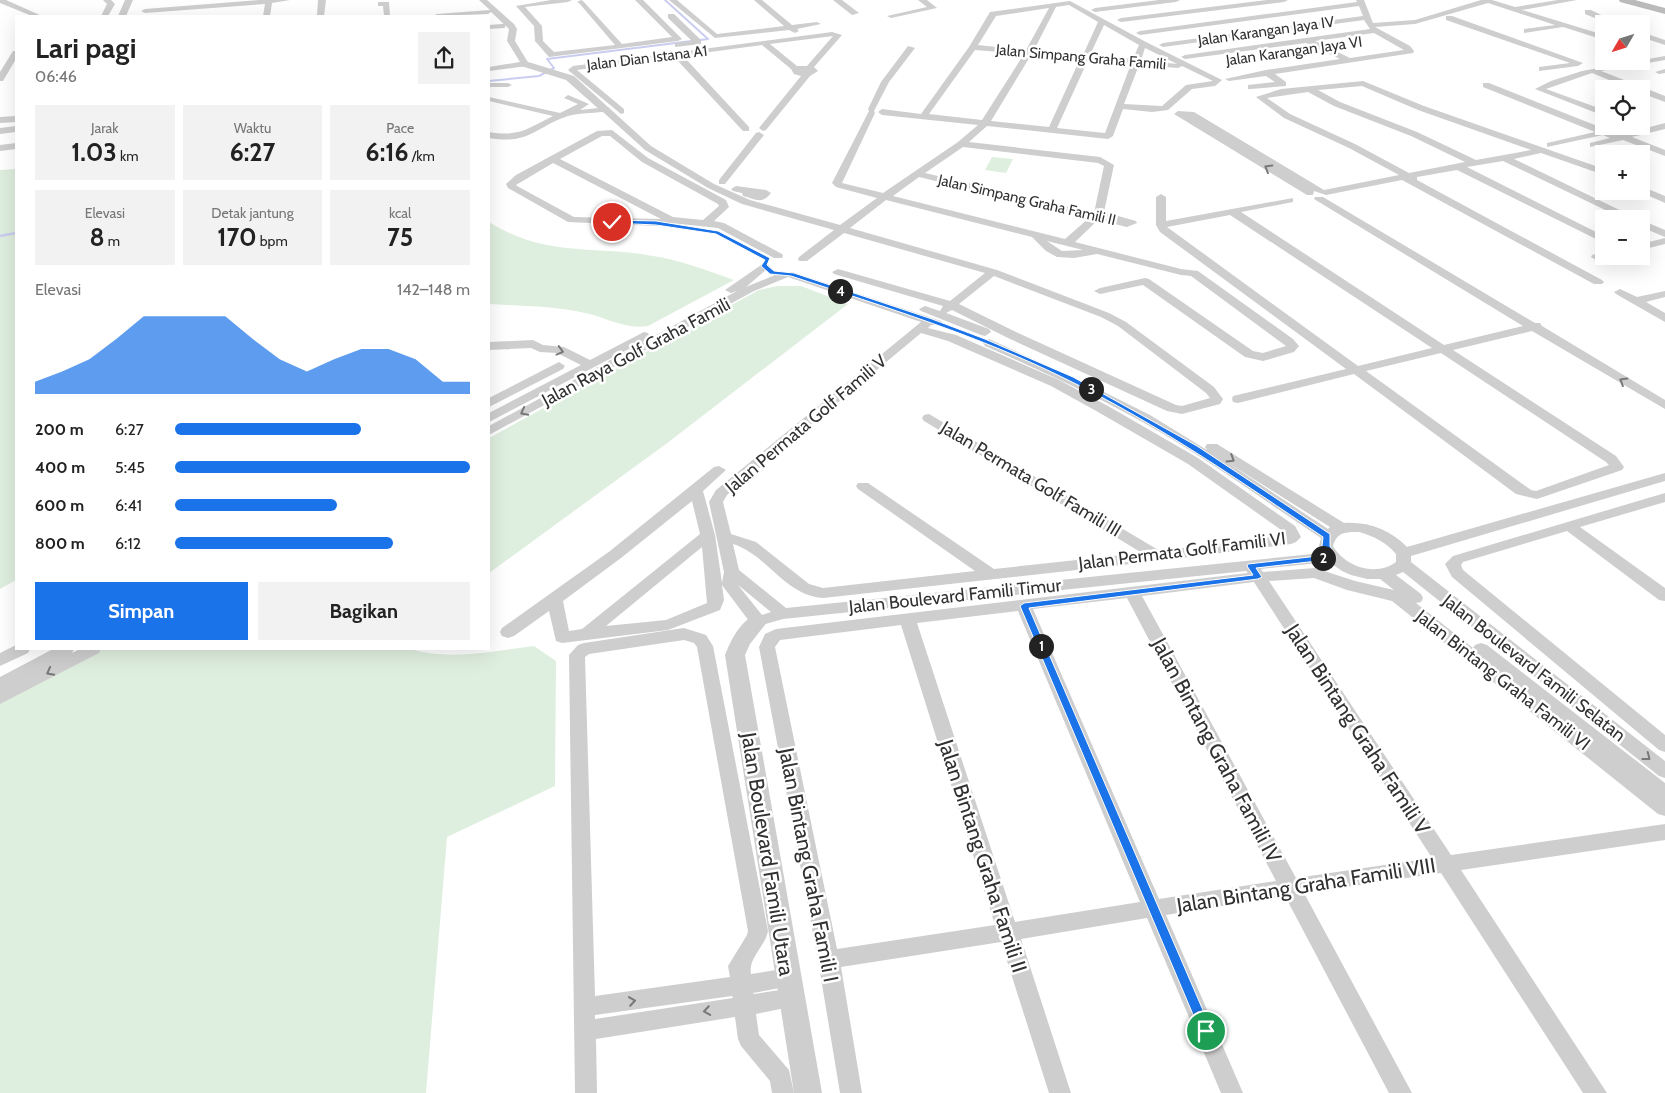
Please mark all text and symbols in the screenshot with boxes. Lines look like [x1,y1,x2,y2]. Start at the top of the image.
street label: Jalan Karangan Jaya IV [1196,12,1336,50]
north arrow [1595,15,1650,70]
map controls [1595,15,1650,265]
text: Lari pagi [35,31,137,65]
button: share [418,32,470,84]
street label: Jalan Karangan Jaya VI [1224,33,1363,70]
street label: Jalan Simpang Graha Famili [994,40,1167,73]
street label: Jalan Dian Istana A1 [585,42,708,74]
text: 06:46 [35,67,77,86]
button: locate [1595,80,1650,135]
text: Jarak [91,119,119,137]
text: Waktu [234,119,271,137]
text: Pace [386,119,414,137]
text: 1.03 [71,137,117,167]
text: 6:27 [230,137,275,167]
text: 6:16 [366,137,408,167]
button: + [1595,145,1650,200]
text: km [117,147,139,165]
text: /km [408,147,435,165]
one-way arrow [1264,165,1273,175]
street label: Jalan Simpang Graha Famili II [935,171,1118,229]
pin [591,201,633,243]
text: Elevasi [85,204,125,222]
text: Detak jantung [211,204,294,222]
text: kcal [389,204,411,222]
icon: check [598,208,626,236]
button: − [1595,210,1650,265]
text: 8 [90,222,105,252]
text: 170 [217,222,257,252]
text: 75 [387,222,413,252]
text: m [105,232,120,250]
text: bpm [257,232,288,250]
pin: 4 [828,278,852,304]
text: Elevasi [35,280,81,299]
text: 142–148 m [397,280,470,299]
text: 4 [836,282,845,300]
street label: Jalan Raya Golf Graha Famili [537,293,734,412]
one-way arrow [556,345,564,356]
street label: Jalan Permata Golf Famili V [720,350,891,499]
pin: 3 [1078,376,1104,402]
one-way arrow [1620,377,1629,387]
text: 3 [1088,380,1095,398]
one-way arrow [520,406,529,416]
street label: Jalan Permata Golf Famili III [936,416,1125,542]
text: 200 m [35,420,84,439]
text: 6:27 [115,420,144,439]
one-way arrow [1226,453,1235,463]
text: 400 m [35,458,85,477]
text: 5:45 [115,458,145,477]
text: 600 m [35,496,84,515]
text: 6:41 [115,496,142,515]
street label: Jalan Permata Golf Famili VI [1076,527,1287,575]
text: 800 m [35,534,85,553]
text: 6:12 [115,534,141,553]
pin: 2 [1310,546,1336,570]
text: 2 [1320,549,1327,567]
street label: Jalan Boulevard Famili Timur [847,574,1062,618]
button: Simpan [35,582,248,640]
button: Bagikan [258,582,470,640]
street label: Jalan Boulevard Famili Selatan [1437,589,1630,746]
street label: Jalan Bintang Graha Famili VI [1411,604,1595,755]
street label: Jalan Bintang Graha Famili V [1280,618,1435,839]
street label: Jalan Bintang Graha Famili IV [1147,632,1287,867]
pin: 1 [1028,634,1054,658]
text: 1 [1039,637,1044,655]
one-way arrow [46,666,55,676]
street label: Jalan Boulevard Famili Utara [736,730,800,977]
street label: Jalan Bintang Graha Famili II [933,735,1033,976]
street label: Jalan Bintang Graha Famili I [774,745,844,984]
one-way arrow [1642,752,1651,761]
street label: Jalan Bintang Graha Famili VIII [1174,852,1437,918]
one-way arrow [628,996,637,1006]
one-way arrow [703,1006,711,1016]
pin [1185,1010,1227,1052]
icon: arrive [1192,1017,1220,1045]

